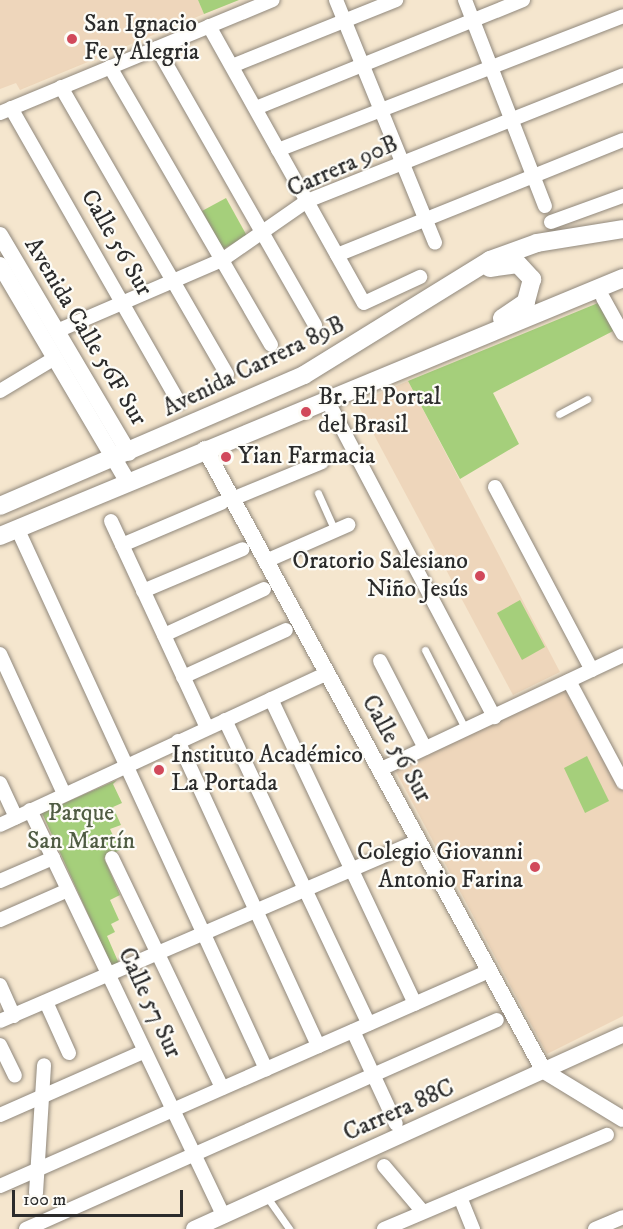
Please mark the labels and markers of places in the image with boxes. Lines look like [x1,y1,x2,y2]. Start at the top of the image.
place label: San Ignacio Fe y Alegria [84,11,199,67]
marker: San Ignacio Fe y Alegria [65,32,79,46]
place label: Br. El Portal del Brasil [318,384,441,440]
marker: Br. El Portal del Brasil [299,405,313,419]
place label: Yian Farmacia [238,443,375,471]
marker: Yian Farmacia [219,450,233,464]
place label: Oratorio Salesiano Niño Jesús [292,548,468,604]
marker: Oratorio Salesiano Niño Jesús [473,569,487,583]
place label: Instituto Académico La Portada [171,742,363,798]
marker: Instituto Académico La Portada [152,763,166,777]
place label: Colegio Giovanni Antonio Farina [357,839,523,895]
marker: Colegio Giovanni Antonio Farina [528,860,542,874]

